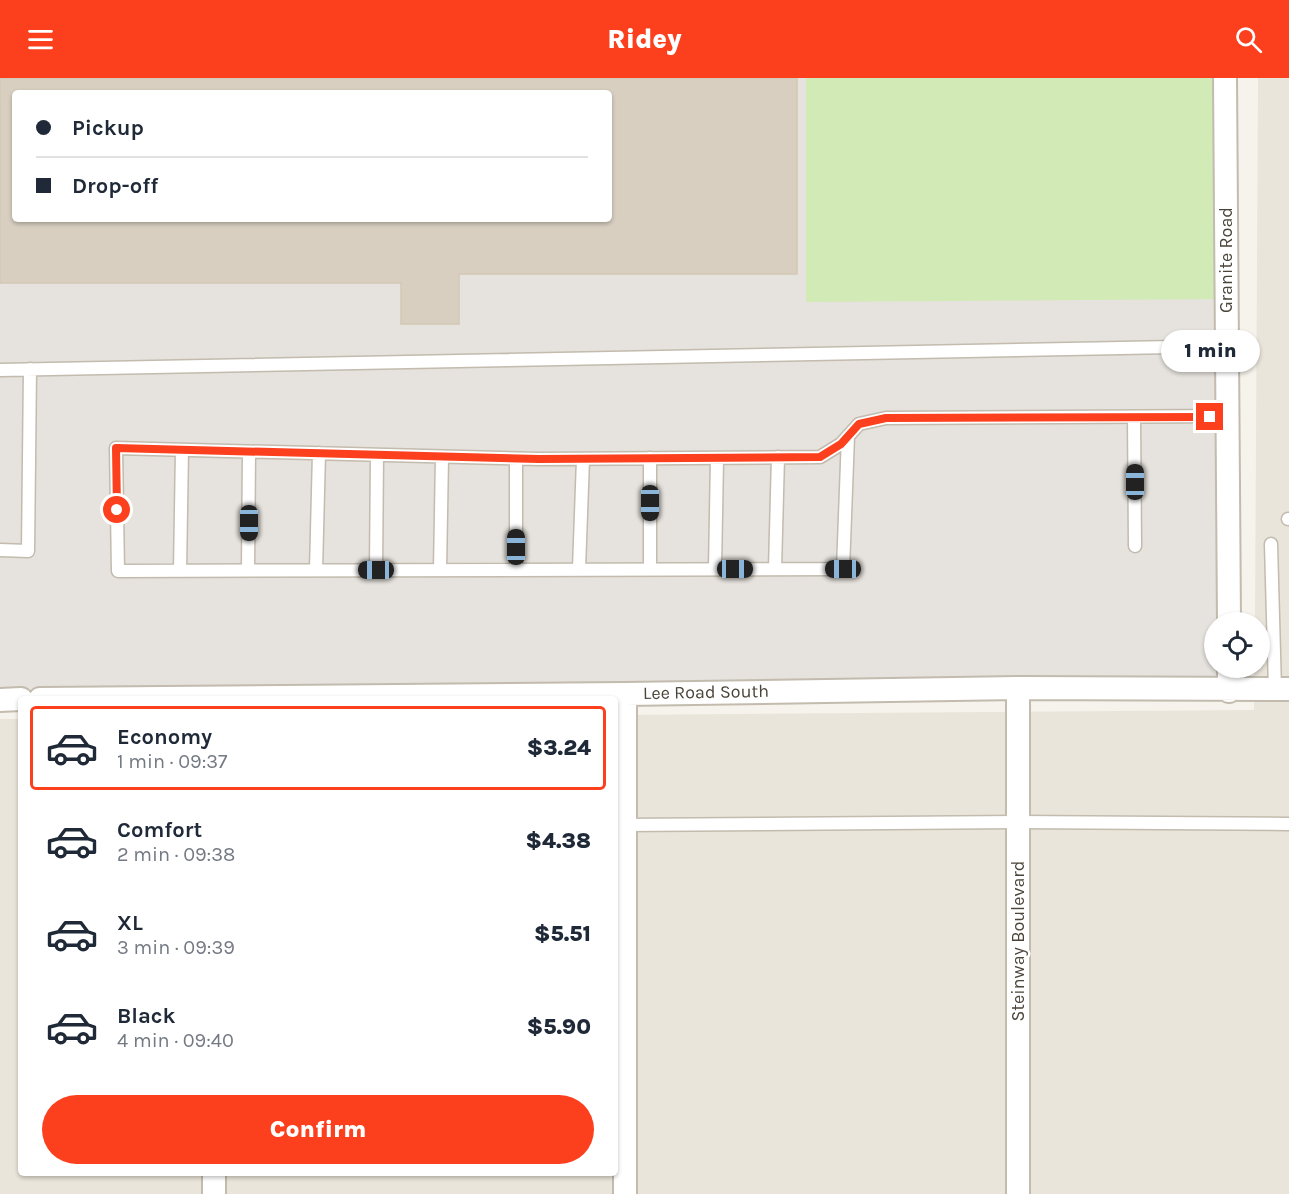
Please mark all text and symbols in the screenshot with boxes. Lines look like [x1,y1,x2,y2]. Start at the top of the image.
icon: menu [24,23,57,56]
text: Ridey [607,23,682,55]
icon: search [1232,23,1265,56]
text: Pickup [72,115,144,141]
text: Drop-off [72,173,158,199]
street label: Granite Road [1215,207,1237,313]
callout: 1 min [1160,330,1260,372]
text: 1 min [1184,339,1237,362]
route end [1196,403,1223,430]
car [1126,464,1144,500]
car [641,485,659,521]
route start [103,496,130,523]
car [240,505,258,541]
car [507,529,525,565]
car [717,560,753,578]
car [825,560,861,578]
car [358,561,394,579]
map controls [1204,612,1270,678]
button: locate [1204,612,1270,678]
street label: Lee Road South [643,680,769,704]
icon: car [45,721,99,775]
text: Economy [117,724,212,750]
text: $3.24 [527,735,591,761]
text: 1 min · 09:37 [117,750,227,773]
icon: car [45,814,99,868]
text: Comfort [117,817,202,843]
text: $4.38 [526,828,591,854]
text: 2 min · 09:38 [117,843,235,866]
street label: Steinway Boulevard [1007,860,1029,1022]
icon: car [45,907,99,961]
text: XL [117,910,143,936]
text: $5.51 [534,921,591,947]
text: 3 min · 09:39 [117,936,235,959]
icon: car [45,1000,99,1054]
text: Black [117,1003,176,1029]
text: $5.90 [527,1014,591,1040]
text: 4 min · 09:40 [117,1029,234,1052]
button: Confirm [42,1095,594,1164]

